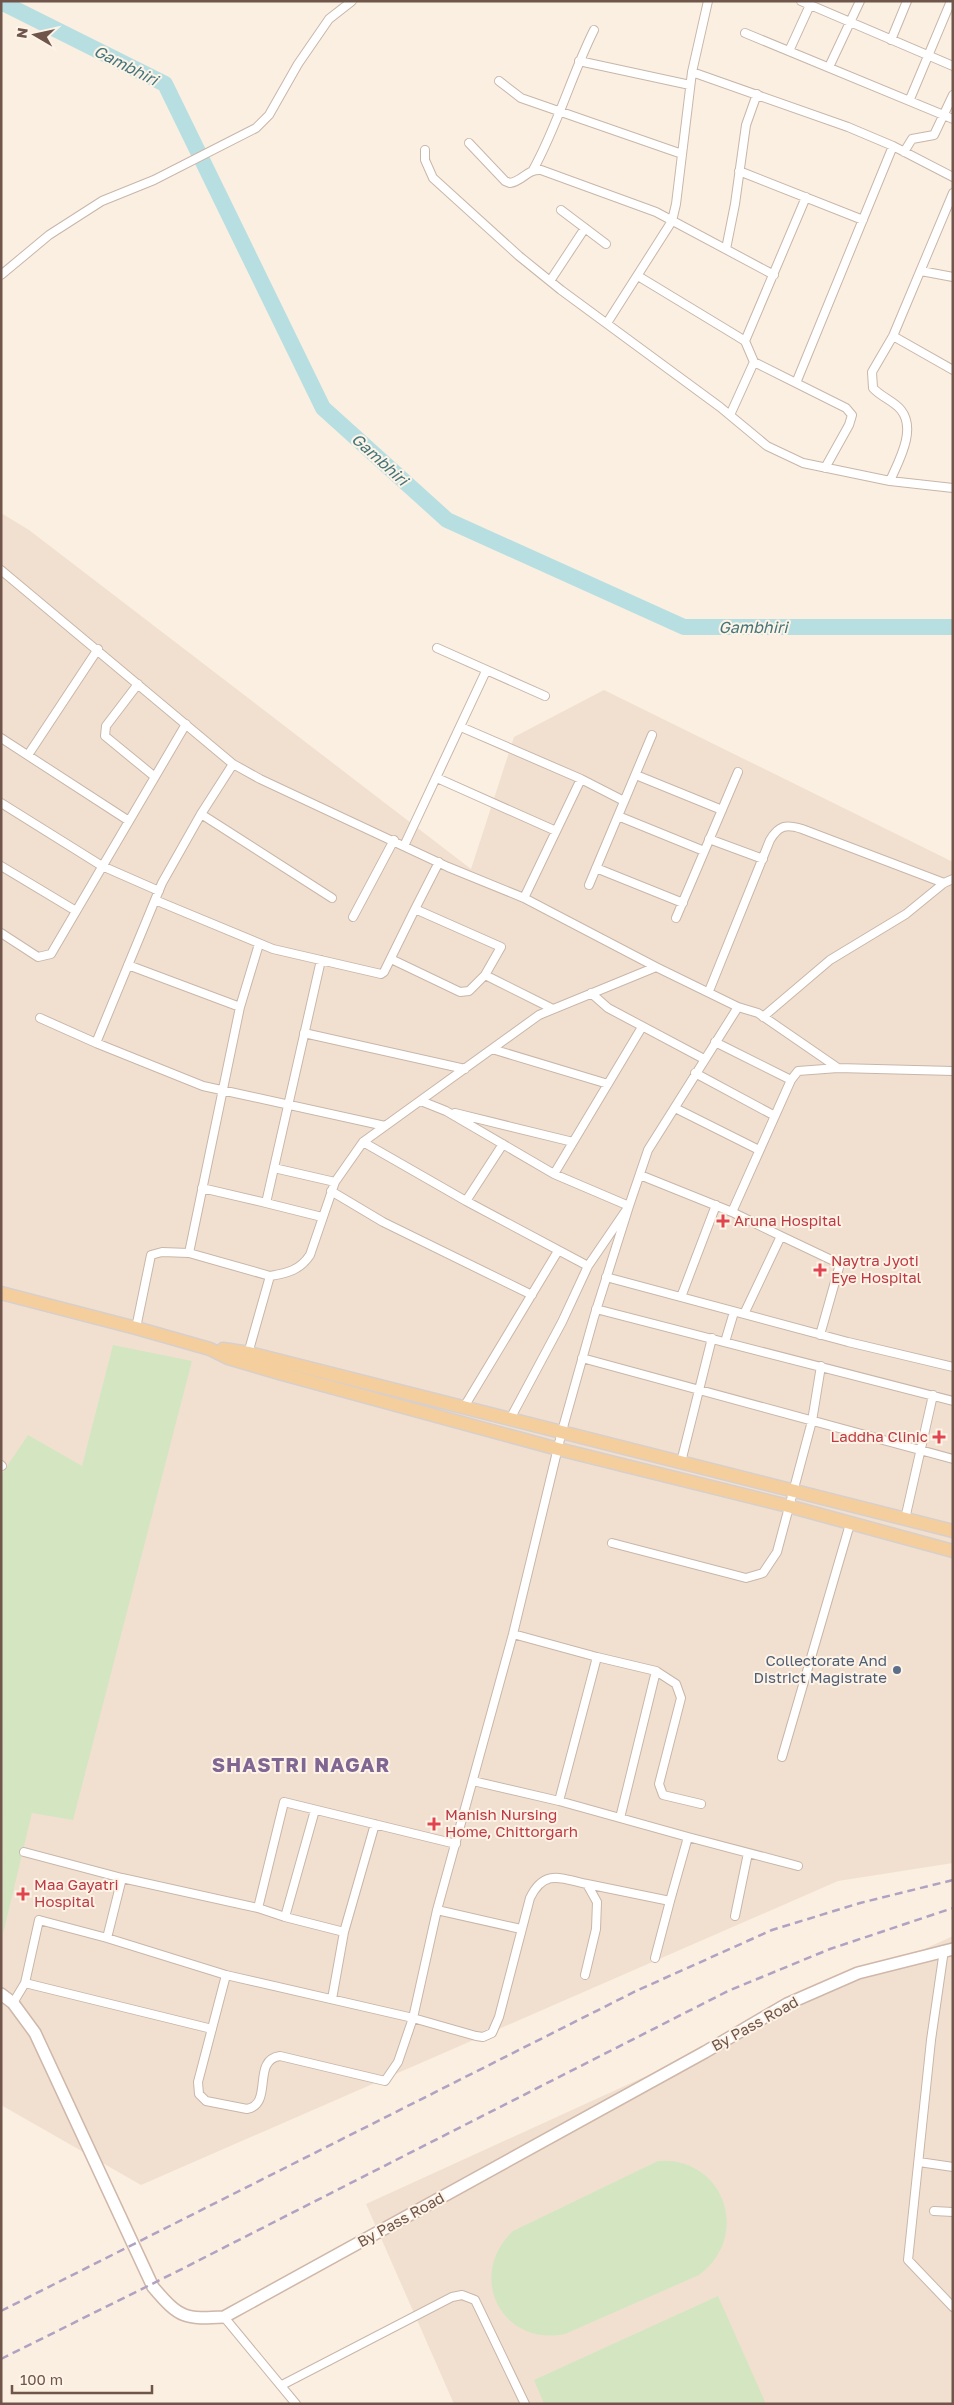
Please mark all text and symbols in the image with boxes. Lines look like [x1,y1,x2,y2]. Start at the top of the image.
north arrow [10,10,60,60]
text: N [12,26,31,39]
water label: Gambhiri [91,40,163,90]
water label: Gambhiri [348,428,414,491]
water label: Gambhiri [719,617,789,637]
place label: Aruna Hospital [734,1211,841,1229]
marker: Aruna Hospital [716,1214,730,1228]
place label: Naytra Jyoti Eye Hospital [831,1251,922,1286]
marker: Naytra Jyoti Eye Hospital [813,1263,827,1277]
place label: Laddha Clinic [830,1427,928,1445]
marker: Laddha Clinic [932,1430,946,1444]
place label: Collectorate And District Magistrate [753,1651,887,1686]
marker: Collectorate And District Magistrate [891,1664,903,1676]
district label: SHASTRI NAGAR [212,1752,390,1776]
place label: Manish Nursing Home, Chittorgarh [445,1805,578,1840]
marker: Manish Nursing Home, Chittorgarh [427,1817,441,1831]
place label: Maa Gayatri Hospital [34,1875,119,1910]
marker: Maa Gayatri Hospital [16,1887,30,1901]
street label: By Pass Road [708,1992,801,2054]
street label: By Pass Road [354,2188,447,2250]
scale bar [12,2362,152,2394]
text: 100 m [20,2370,63,2388]

